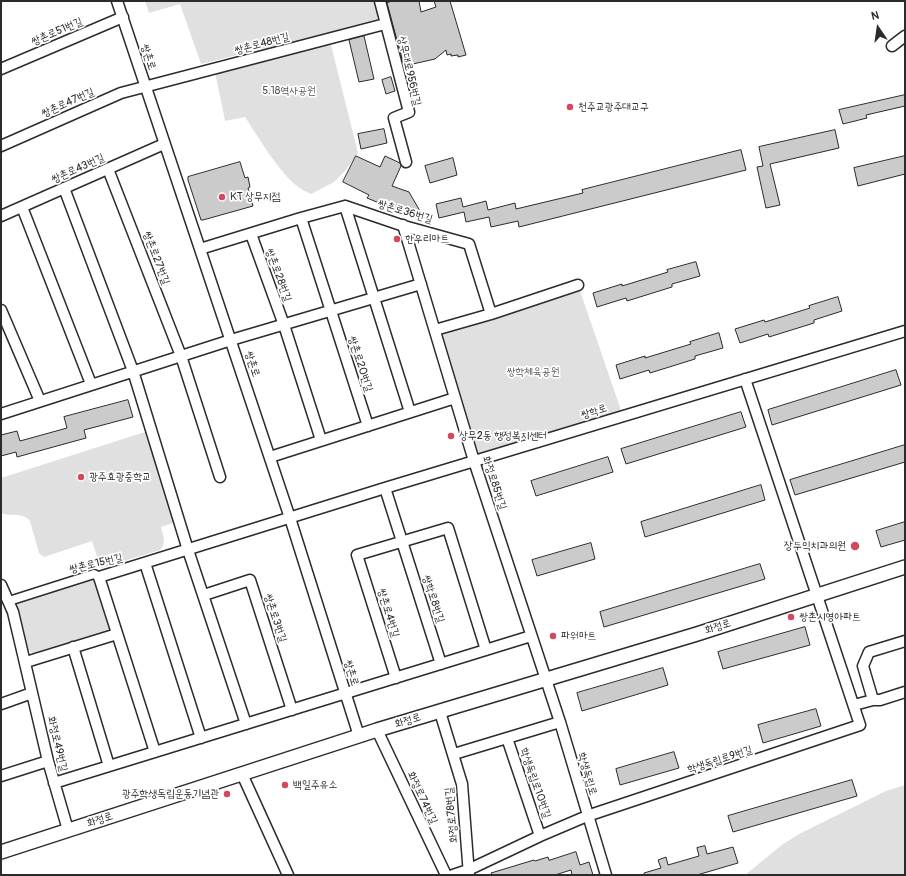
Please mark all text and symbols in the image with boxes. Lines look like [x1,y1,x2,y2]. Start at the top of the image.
north arrow [858,8,898,48]
text: N [870,9,880,23]
street label: 쌍촌로51번길 [29,15,85,49]
street label: 쌍촌로48번길 [233,30,291,58]
street label: 상무대로956번길 [395,35,423,107]
street label: 쌍촌로 [138,42,158,72]
park label: 5.18역사공원 [262,84,316,98]
street label: 쌍촌로47번길 [40,85,96,121]
place label: 천주교광주대교구 [578,100,649,114]
marker: 천주교광주대교구 [565,102,575,112]
street label: 쌍촌로43번길 [49,151,107,187]
place label: KT 상무지점 [230,190,281,204]
marker: KT 상무지점 [217,192,227,202]
street label: 쌍촌로36번길 [376,197,434,227]
street label: 쌍촌로27번길 [140,229,172,287]
place label: 한우리마트 [405,232,449,246]
marker: 한우리마트 [392,234,402,244]
street label: 쌍촌로28번길 [262,246,294,304]
street label: 쌍촌로20번길 [345,334,375,394]
street label: 쌍촌로 [242,349,262,379]
park label: 쌍학체육공원 [506,365,560,379]
street label: 쌍학로 [579,402,609,422]
place label: 상무2동 행정복지센터 [459,429,547,443]
marker: 상무2동 행정복지센터 [446,431,456,441]
street label: 화정로85번길 [479,454,509,512]
place label: 광주효광중학교 [89,470,151,484]
marker: 광주효광중학교 [76,472,86,482]
place label: 장두익치과의원 [784,539,846,553]
marker: 장두익치과의원 [849,540,861,552]
street label: 쌍촌로15번길 [68,551,124,577]
street label: 쌍학로8번길 [419,573,447,625]
street label: 쌍촌로4번길 [374,587,402,639]
street label: 쌍촌로3번길 [261,592,289,644]
place label: 쌍촌시영아파트 [799,610,861,624]
marker: 쌍촌시영아파트 [786,612,796,622]
street label: 화정로 [703,617,733,637]
place label: 파워마트 [561,629,596,643]
marker: 파워마트 [548,631,558,641]
street label: 쌍촌로 [341,658,361,688]
street label: 화정로 [393,711,423,731]
street label: 화정로49번길 [44,715,70,773]
street label: 학생독립로9번길 [686,743,754,777]
street label: 학생독립로10번길 [517,746,553,820]
street label: 학생독립로 [575,751,599,797]
street label: 화정로74번길 [404,770,440,826]
place label: 백일주유소 [293,778,337,792]
marker: 백일주유소 [280,780,290,790]
place label: 광주학생독립운동기념관 [122,787,219,801]
street label: 화정로78번길 [443,787,461,843]
marker: 광주학생독립운동기념관 [222,789,232,799]
street label: 화정로 [85,810,115,830]

